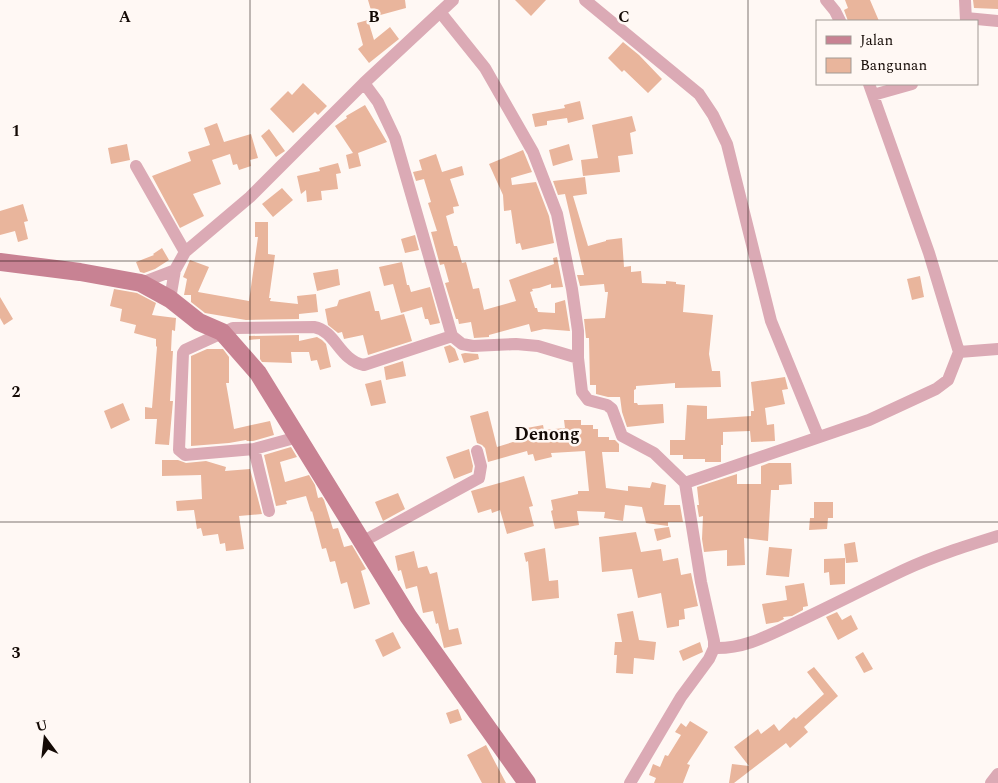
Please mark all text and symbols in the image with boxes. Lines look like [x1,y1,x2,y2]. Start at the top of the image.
text: A [119,5,132,29]
text: B [368,5,380,29]
text: C [618,5,630,29]
legend [816,20,978,85]
text: Jalan [860,29,893,52]
text: Bangunan [860,54,927,77]
text: 1 [12,119,20,143]
text: 2 [12,380,21,404]
district label: Denong [514,421,580,448]
text: 3 [12,641,21,665]
north arrow [20,713,70,763]
text: U [33,714,50,738]

